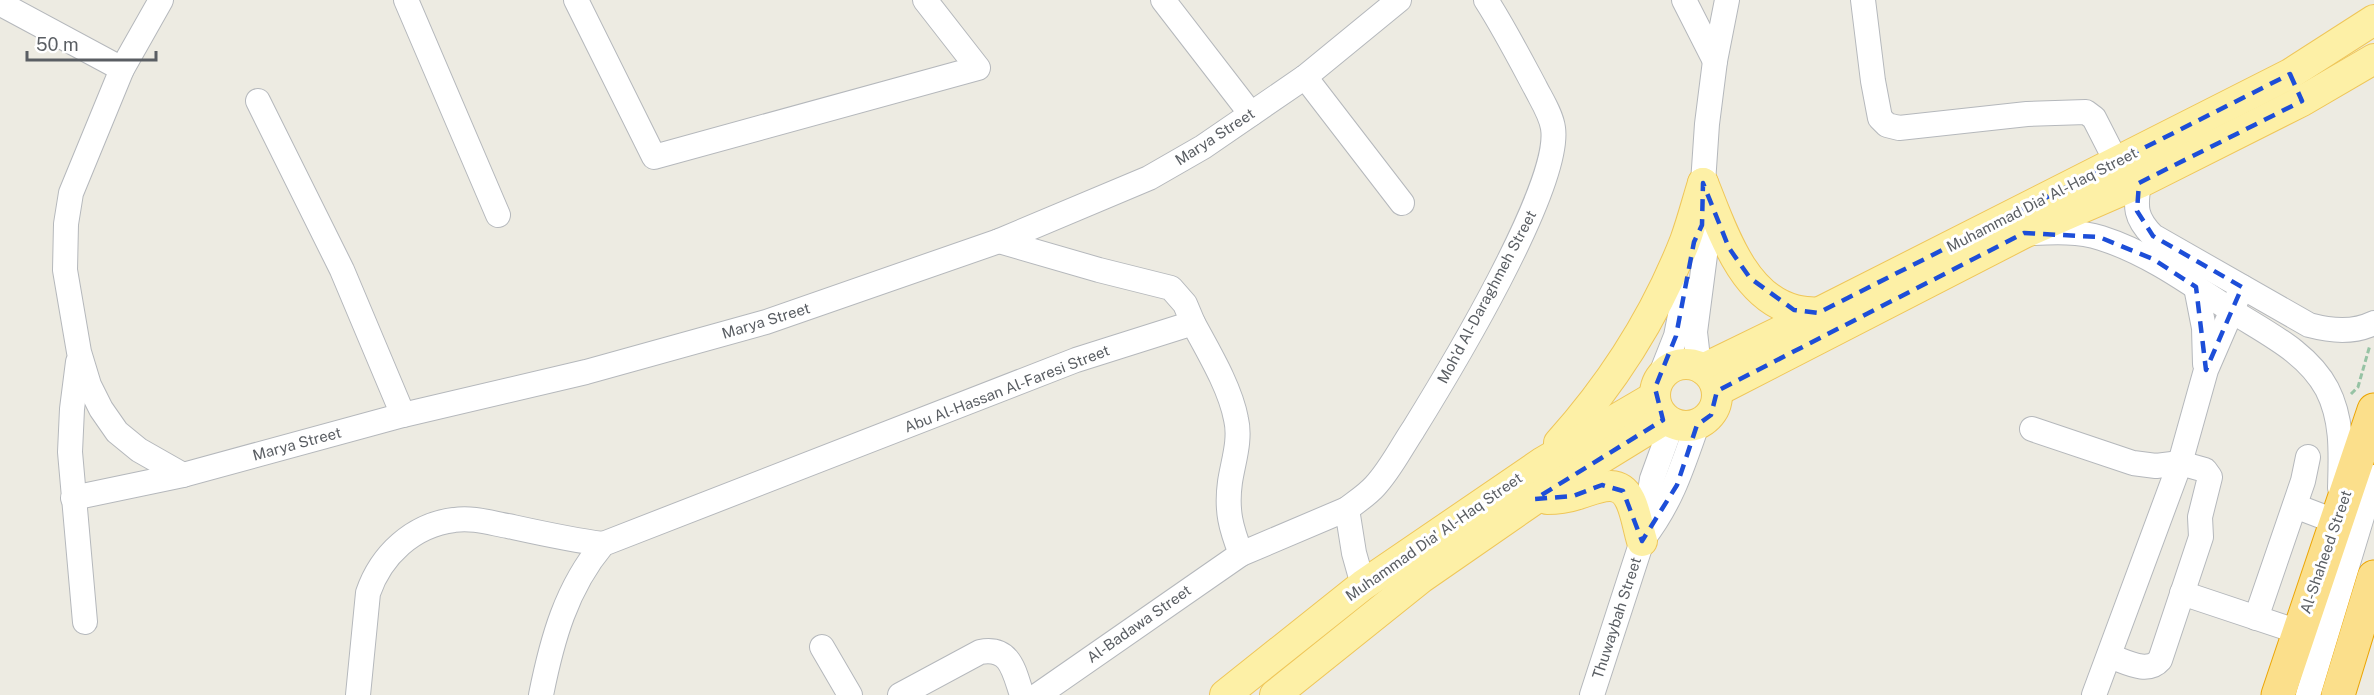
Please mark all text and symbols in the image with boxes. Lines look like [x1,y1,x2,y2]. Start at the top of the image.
scale bar [27,24,156,62]
text: 50 m [36,34,79,55]
street label: Marya Street [1172,105,1258,169]
street label: Muhammad Dia' Al-Haq Street [1944,144,2140,255]
street label: Moh'd Al-Daraghmeh Street [1434,207,1540,386]
street label: Marya Street [720,299,812,342]
street label: Abu Al-Hassan Al-Faresi Street [902,341,1112,436]
street label: Marya Street [251,423,343,464]
street label: Muhammad Dia' Al-Haq Street [1342,469,1525,604]
street label: Al-Shaheed Street [2296,488,2355,616]
street label: Thuwaybah Street [1589,555,1644,681]
street label: Al-Badawa Street [1083,581,1194,666]

